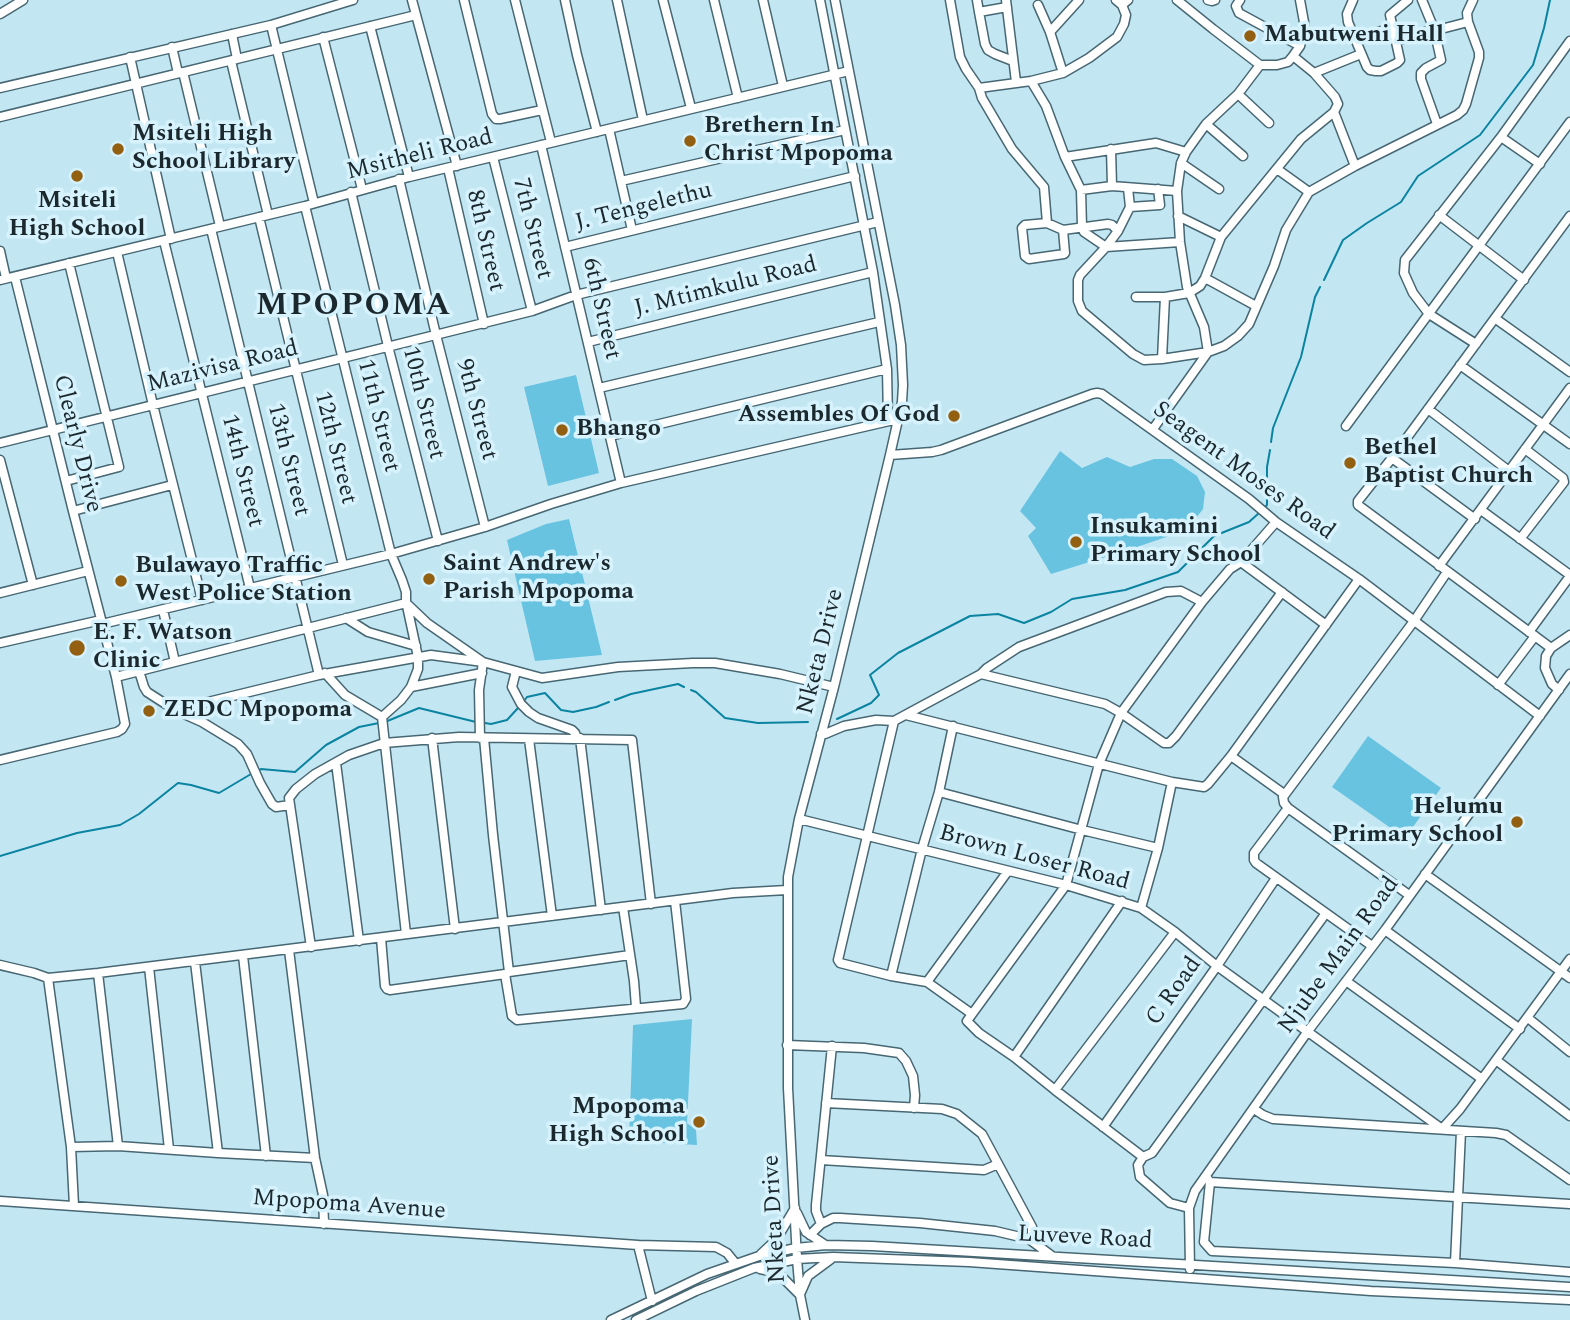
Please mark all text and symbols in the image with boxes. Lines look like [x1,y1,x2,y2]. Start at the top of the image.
place label: Mabutweni Hall [1264,22,1444,50]
marker: Mabutweni Hall [1242,28,1258,44]
place label: Brethern In Christ Mpopoma [704,113,893,169]
place label: Msiteli High School Library [132,121,295,177]
street label: Msitheli Road [344,124,496,188]
marker: Brethern In Christ Mpopoma [682,133,698,149]
marker: Msiteli High School Library [110,141,126,157]
marker: Msiteli High School [69,168,85,184]
street label: 7th Street [505,175,557,283]
street label: J. Tengelethu [573,177,715,239]
street label: 8th Street [458,187,510,295]
place label: Msiteli High School [9,188,145,244]
street label: J. Mtimkulu Road [632,251,820,325]
street label: 6th Street [574,255,626,363]
district label: MPOPOMA [257,289,451,327]
street label: Mazivisa Road [144,335,302,401]
street label: 10th Street [394,344,450,462]
street label: 9th Street [448,356,502,464]
street label: 11th Street [349,357,405,475]
street label: Clearly Drive [45,372,107,516]
street label: 12th Street [306,389,362,507]
street label: Seagent Moses Road [1146,396,1340,548]
street label: 13th Street [259,401,315,519]
place label: Assembles Of God [738,402,940,430]
marker: Assembles Of God [946,408,962,424]
street label: 14th Street [213,412,269,530]
place label: Bhango [576,416,661,444]
marker: Bhango [554,422,570,438]
place label: Bethel Baptist Church [1364,435,1533,491]
marker: Bethel Baptist Church [1342,455,1358,471]
place label: Insukamini Primary School [1090,514,1261,570]
marker: Insukamini Primary School [1068,534,1084,550]
place label: Saint Andrew's Parish Mpopoma [443,551,634,607]
place label: Bulawayo Traffic West Police Station [135,553,352,609]
marker: Saint Andrew's Parish Mpopoma [421,571,437,587]
marker: Bulawayo Traffic West Police Station [113,573,129,589]
street label: Nketa Drive [792,586,852,718]
place label: E. F. Watson Clinic [93,620,232,676]
marker: E. F. Watson Clinic [67,638,87,658]
place label: ZEDC Mpopoma [163,697,352,725]
marker: ZEDC Mpopoma [141,703,157,719]
place label: Helumu Primary School [1332,794,1503,850]
marker: Helumu Primary School [1509,814,1525,830]
street label: Brown Loser Road [936,820,1132,898]
street label: Njube Main Road [1273,872,1407,1040]
street label: C Road [1141,952,1209,1032]
place label: Mpopoma High School [549,1094,685,1150]
marker: Mpopoma High School [691,1114,707,1130]
street label: Nketa Drive [758,1154,794,1284]
street label: Mpopoma Avenue [251,1185,447,1227]
street label: Luveve Road [1017,1221,1153,1257]

